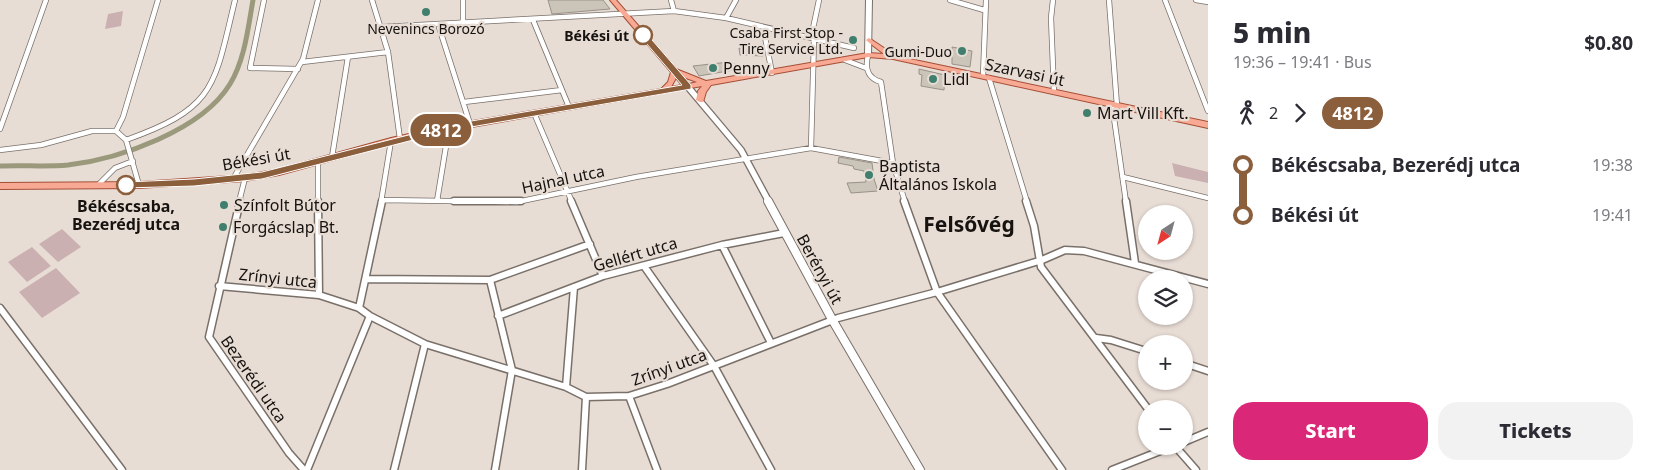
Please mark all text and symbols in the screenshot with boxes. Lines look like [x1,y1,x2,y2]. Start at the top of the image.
marker: Nevenincs Borozó [420,6,432,18]
text: 5 min [1233,13,1311,51]
place label: Nevenincs Borozó [367,19,485,38]
place label: Csaba First Stop - Tire Service Ltd. [729,23,843,58]
marker: Békési út [633,25,653,45]
place label: Békési út [564,26,629,45]
text: $0.80 [1584,30,1633,56]
marker: Csaba First Stop - Tire Service Ltd. [847,34,859,46]
place label: Gumi-Duo [885,42,952,61]
marker: Gumi-Duo [956,45,968,57]
text: 19:36 – 19:41 · Bus [1233,51,1372,73]
street label: Szarvasi út [983,53,1067,91]
place label: Penny [723,57,770,79]
marker: Penny [707,62,719,74]
place label: Lidl [943,68,969,90]
marker: Lidl [927,73,939,85]
icon: walk [1233,99,1261,127]
icon: forward [1286,99,1314,127]
text: 4812 [1332,101,1373,125]
place label: Mart Vill Kft. [1097,102,1189,124]
text: 2 [1269,102,1278,124]
marker: Mart Vill Kft. [1081,107,1093,119]
line badge: 4812 [406,114,476,146]
text: 4812 [420,118,462,142]
street label: Békési út [220,142,292,176]
text: Békéscsaba, Bezerédj utca [1271,152,1520,178]
text: 19:38 [1592,154,1633,176]
place label: Baptista Általános Iskola [879,155,997,195]
street label: Hajnal utca [519,159,607,199]
marker: Baptista Általános Iskola [863,169,875,181]
marker: Békéscsaba, Bezerédj utca [116,175,136,195]
place label: Színfolt Bútor [234,194,336,216]
place label: Békéscsaba, Bezerédj utca [72,195,180,235]
marker: Színfolt Bútor [218,199,230,211]
text: Békési út [1271,202,1359,228]
text: 19:41 [1592,204,1633,226]
north arrow [1138,205,1192,260]
map controls [1138,205,1193,455]
district label: Felsővég [923,210,1015,238]
place label: Forgácslap Bt. [233,216,339,238]
marker: Forgácslap Bt. [217,221,229,233]
street label: Berényi út [792,230,848,308]
street label: Gellért utca [590,231,680,277]
street label: Zrínyi utca [238,263,318,293]
button: layers [1138,270,1193,325]
street label: Bezerédi utca [216,331,292,427]
button: + [1138,335,1193,390]
street label: Zrínyi utca [628,343,710,391]
button: − [1138,400,1193,455]
button: Start [1233,402,1428,460]
button: Tickets [1438,402,1633,460]

